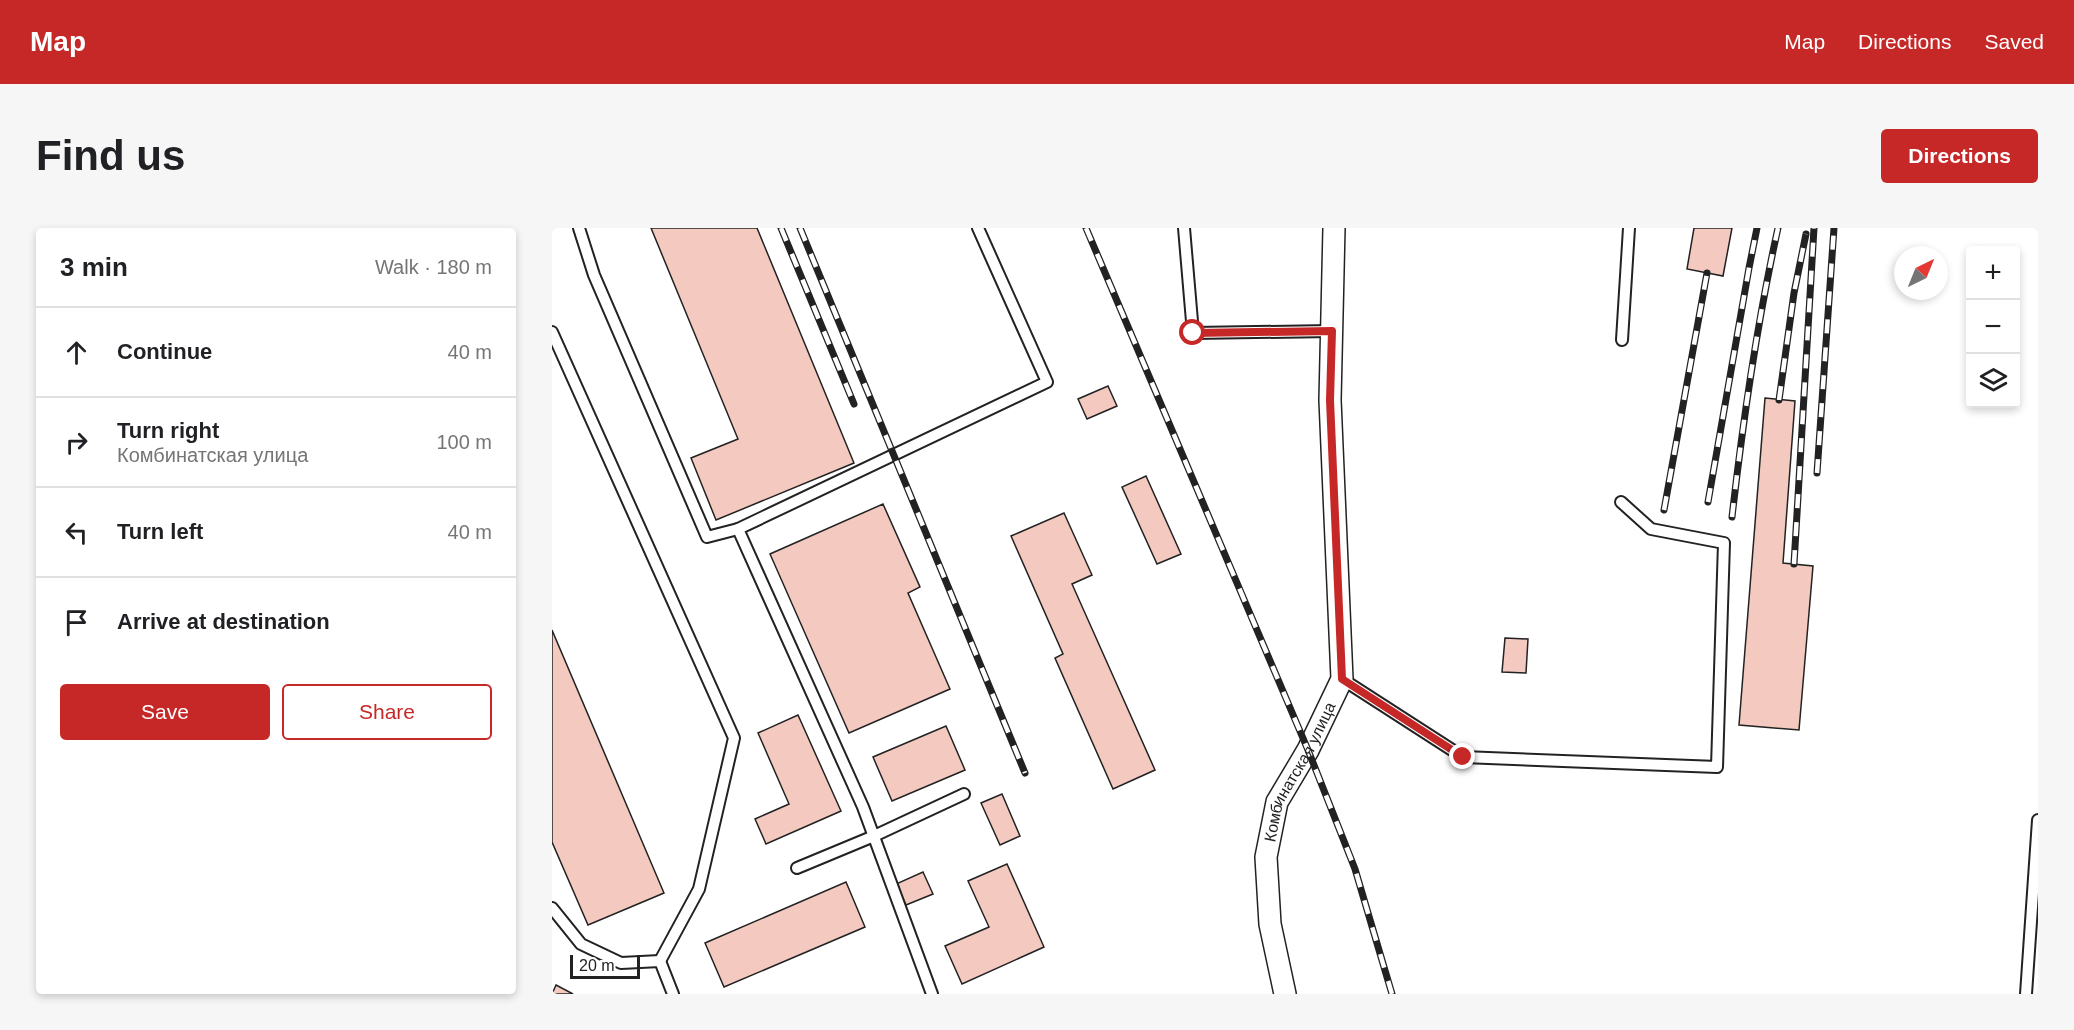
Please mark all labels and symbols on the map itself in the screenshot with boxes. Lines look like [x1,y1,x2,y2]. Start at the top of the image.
north arrow [1894,246,1948,300]
route start [1179,319,1205,345]
street label: Комбинатская улица [1261,699,1338,843]
route end [1449,743,1475,769]
scale bar [570,952,640,980]

